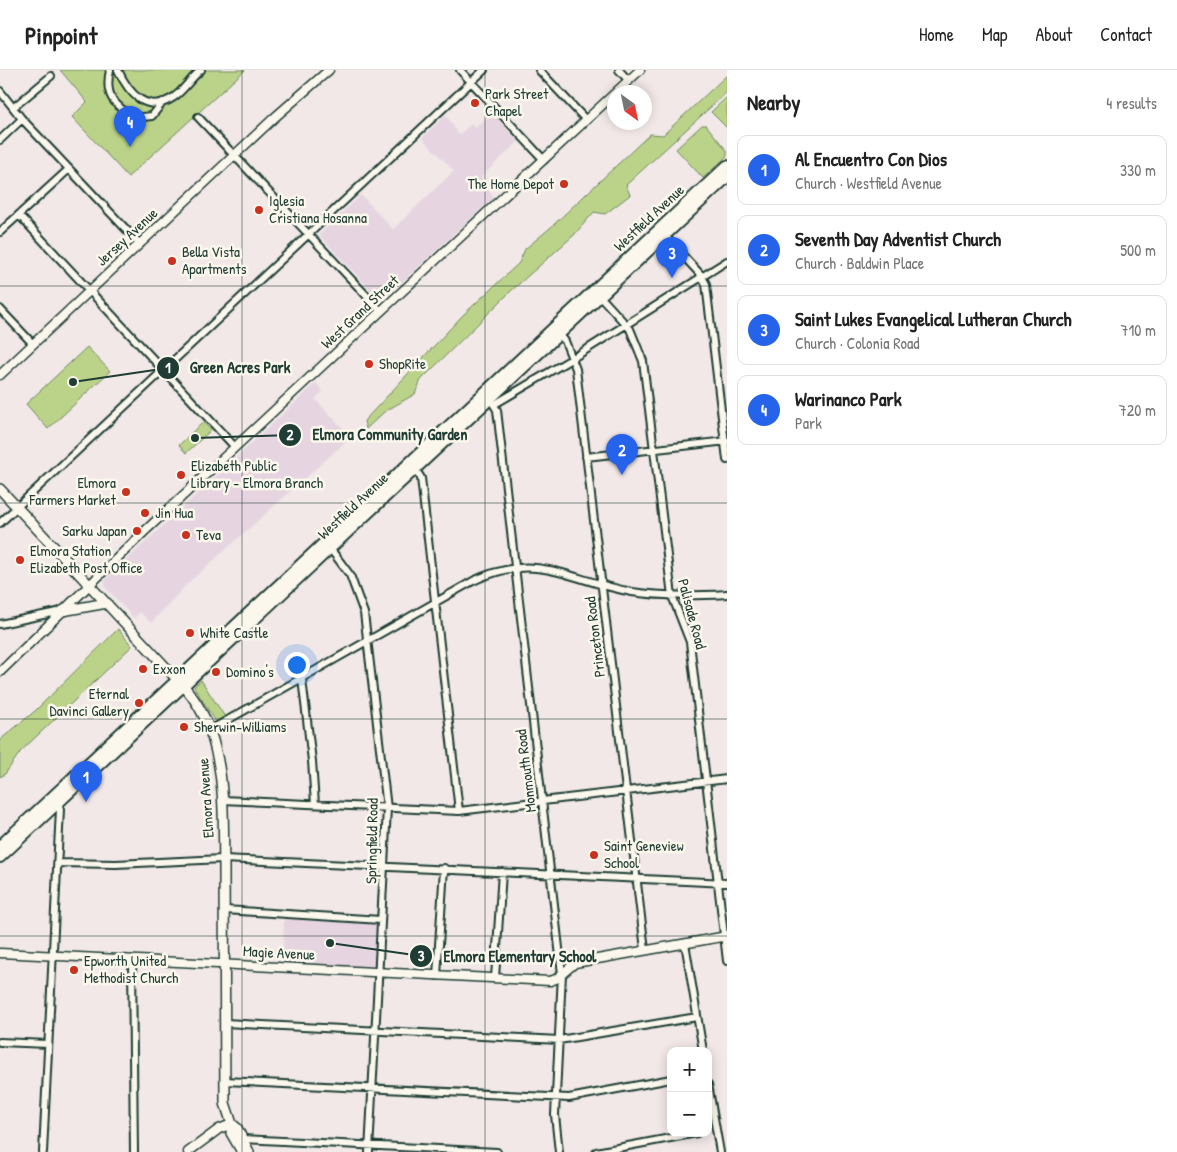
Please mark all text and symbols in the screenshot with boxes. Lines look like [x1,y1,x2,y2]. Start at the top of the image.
text: Pinpoint [25,19,97,51]
text: Home [919,22,954,47]
text: Map [982,22,1007,47]
text: About [1035,22,1072,47]
text: Contact [1100,22,1152,47]
place label: Park Street Chapel [485,83,549,121]
north arrow [607,85,652,130]
text: Nearby [747,88,800,117]
text: 4 results [1106,92,1157,114]
marker: Park Street Chapel [469,97,481,109]
pin: 4 [114,106,146,147]
text: Al Encuentro Con Dios [795,146,947,172]
text: 1 [761,159,767,181]
text: 330 m [1120,159,1156,181]
text: Church · Westfield Avenue [795,172,942,194]
place label: The Home Depot [468,173,555,194]
marker: The Home Depot [558,178,570,190]
street label: Westfield Avenue [609,179,689,256]
place label: Iglesia Cristiana Hosanna [269,190,367,228]
street label: Jersey Avenue [91,203,162,271]
marker: Iglesia Cristiana Hosanna [253,204,265,216]
text: Seventh Day Adventist Church [795,226,1001,252]
pin: 3 [656,237,688,278]
text: 2 [760,239,768,261]
text: 500 m [1120,239,1156,261]
place label: Bella Vista Apartments [182,241,247,279]
text: Church · Baldwin Place [795,252,924,274]
marker: Bella Vista Apartments [166,255,178,267]
street label: West Grand Street [316,269,404,353]
text: Saint Lukes Evangelical Lutheran Church [795,306,1071,332]
text: 3 [760,319,768,341]
text: 710 m [1121,319,1156,341]
text: Church · Colonia Road [795,332,919,354]
callout: Green Acres Park [155,352,301,383]
place label: ShopRite [379,353,426,374]
text: Green Acres Park [190,356,291,378]
text: 1 [165,357,171,378]
marker: ShopRite [363,358,375,370]
text: Warinanco Park [795,386,902,412]
text: 4 [761,399,767,421]
text: 720 m [1119,399,1156,421]
text: Park [795,412,822,434]
callout: Elmora Community Garden [278,419,478,450]
text: Elmora Community Garden [313,423,467,446]
text: 2 [286,424,294,445]
pin: 2 [606,434,638,475]
place label: Elizabeth Public Library - Elmora Branch [191,455,323,493]
street label: Westfield Avenue [313,467,393,544]
marker: Elizabeth Public Library - Elmora Branch [175,469,187,481]
place label: Elmora Farmers Market [29,472,117,510]
marker: Elmora Farmers Market [120,486,132,498]
place label: Jin Hua [155,502,193,523]
marker: Jin Hua [139,507,151,519]
place label: Sarku Japan [62,520,127,541]
place label: Teva [196,524,221,545]
marker: Sarku Japan [131,525,143,537]
marker: Teva [180,529,192,541]
place label: Elmora Station Elizabeth Post Office [30,540,142,578]
marker: Elmora Station Elizabeth Post Office [14,554,26,566]
street label: Palisade Road [673,576,712,651]
street label: Princeton Road [579,595,610,679]
place label: White Castle [200,622,269,643]
marker: White Castle [184,627,196,639]
your location [284,652,310,678]
place label: Exxon [153,658,186,679]
place label: Domino's [226,661,274,682]
marker: Exxon [137,663,149,675]
marker: Domino's [210,666,222,678]
place label: Eternal Davinci Gallery [50,683,129,721]
marker: Eternal Davinci Gallery [133,697,145,709]
place label: Sherwin-Williams [194,716,287,737]
marker: Sherwin-Williams [178,721,190,733]
street label: Monmouth Road [510,728,541,814]
street label: Elmora Avenue [192,757,219,839]
pin: 1 [70,761,102,802]
street label: Springfield Road [360,798,383,884]
place label: Saint Geneview School [604,835,684,873]
marker: Saint Geneview School [588,849,600,861]
street label: Magie Avenue [242,940,316,965]
callout: Elmora Elementary School [409,941,606,972]
text: 3 [418,945,425,966]
text: Elmora Elementary School [444,945,597,968]
place label: Epworth United Methodist Church [84,950,178,988]
marker: Epworth United Methodist Church [68,964,80,976]
map controls [667,1047,712,1137]
button: + [667,1047,712,1092]
button: − [667,1092,712,1137]

